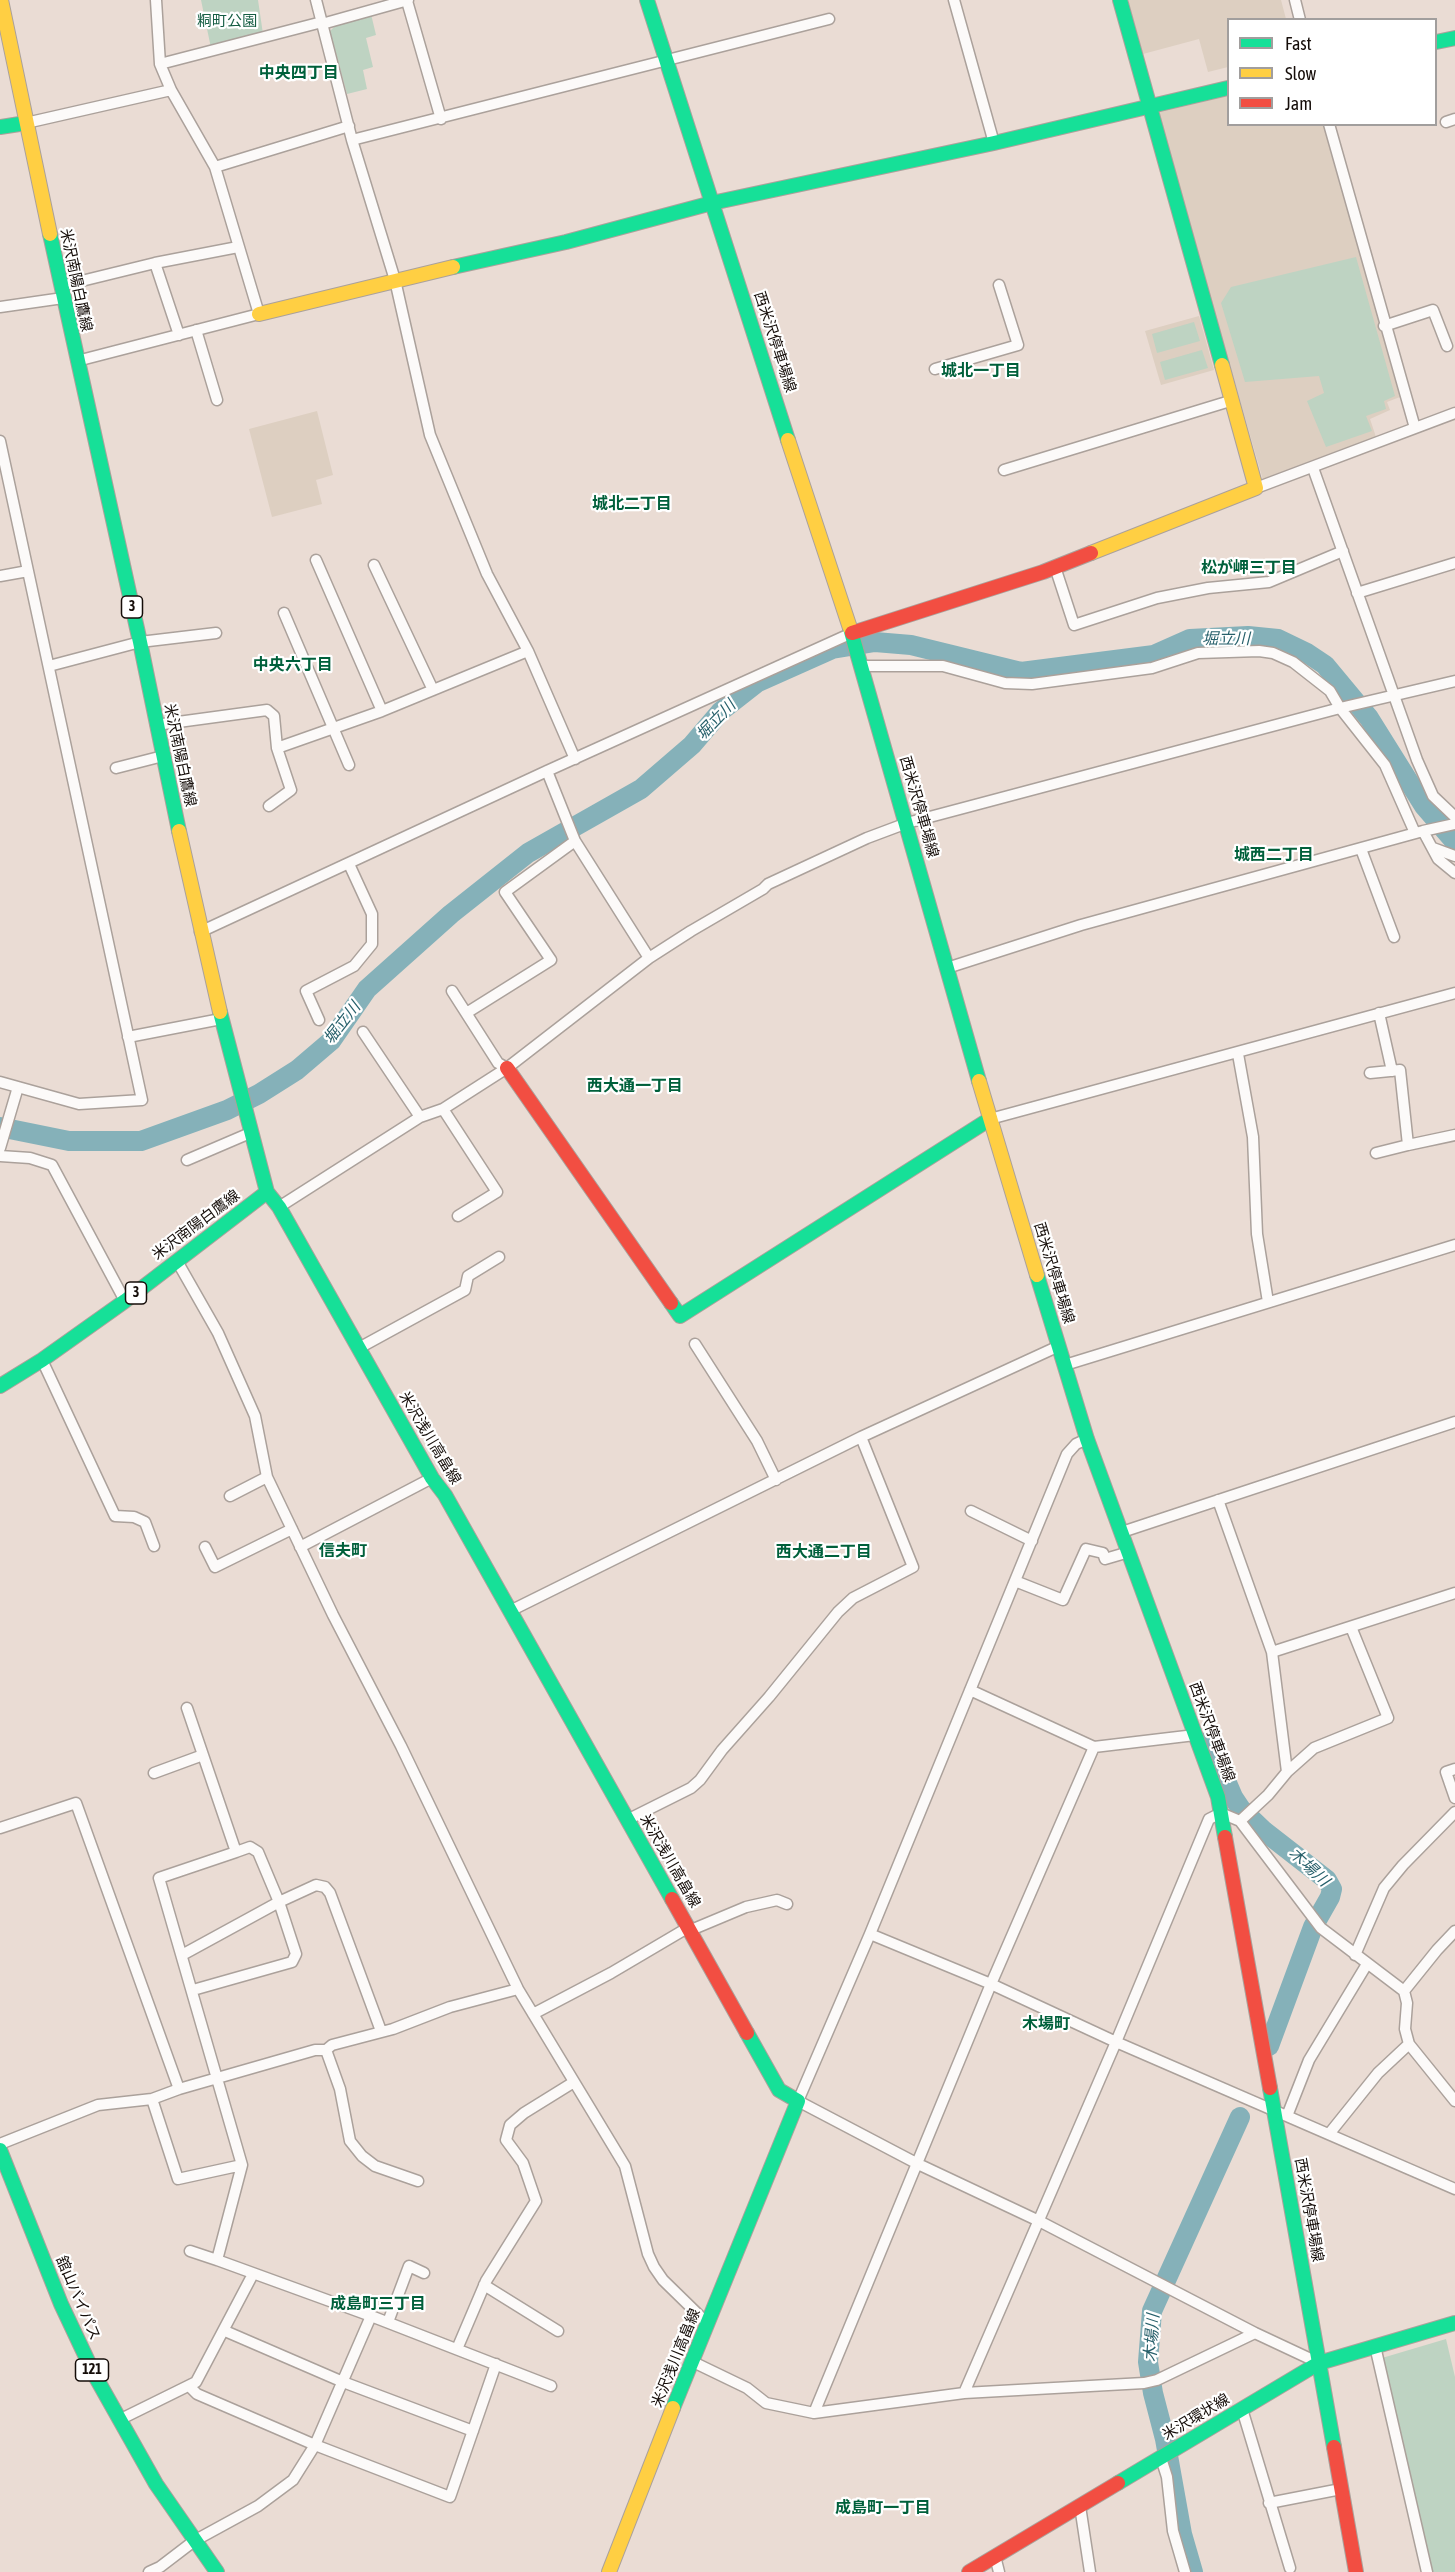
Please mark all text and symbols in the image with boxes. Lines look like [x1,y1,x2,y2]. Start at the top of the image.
park label: 粡町公園 [197,12,257,30]
legend [1227,18,1437,126]
text: Fast [1285,33,1312,54]
district label: 中央四丁目 [259,63,339,83]
text: Slow [1285,63,1316,84]
text: Jam [1285,93,1312,114]
street label: 米沢南陽白鷹線 [56,227,96,333]
street label: 西米沢停車場線 [750,289,800,395]
district label: 城北一丁目 [941,361,1021,381]
district label: 城北二丁目 [592,494,672,514]
district label: 松が岬三丁目 [1201,558,1297,578]
road number: 3 [122,596,142,618]
water label: 堀立川 [1202,629,1250,649]
district label: 中央六丁目 [253,655,333,675]
water label: 堀立川 [692,696,740,744]
street label: 米沢南陽白鷹線 [160,702,200,808]
street label: 西米沢停車場線 [896,754,942,860]
district label: 城西二丁目 [1234,845,1314,865]
water label: 堀立川 [320,998,364,1048]
district label: 西大通一丁目 [587,1076,683,1096]
street label: 米沢南陽白鷹線 [149,1186,243,1264]
street label: 西米沢停車場線 [1030,1220,1078,1326]
road number: 3 [126,1282,146,1304]
street label: 米沢浅川高畠線 [395,1388,465,1488]
district label: 信夫町 [319,1541,367,1561]
district label: 西大通二丁目 [776,1542,872,1562]
street label: 西米沢停車場線 [1186,1680,1238,1784]
street label: 米沢浅川高畠線 [636,1811,704,1911]
water label: 木場川 [1285,1844,1333,1890]
district label: 木場町 [1022,2014,1070,2034]
street label: 西米沢停車場線 [1291,2157,1327,2263]
street label: 舘山バイパス [52,2253,104,2343]
district label: 成島町三丁目 [330,2294,426,2314]
street label: 米沢浅川高畠線 [648,2306,704,2410]
water label: 木場川 [1141,2313,1163,2363]
road number: 121 [76,2359,109,2381]
street label: 米沢環状線 [1159,2390,1233,2444]
district label: 成島町一丁目 [835,2498,931,2518]

